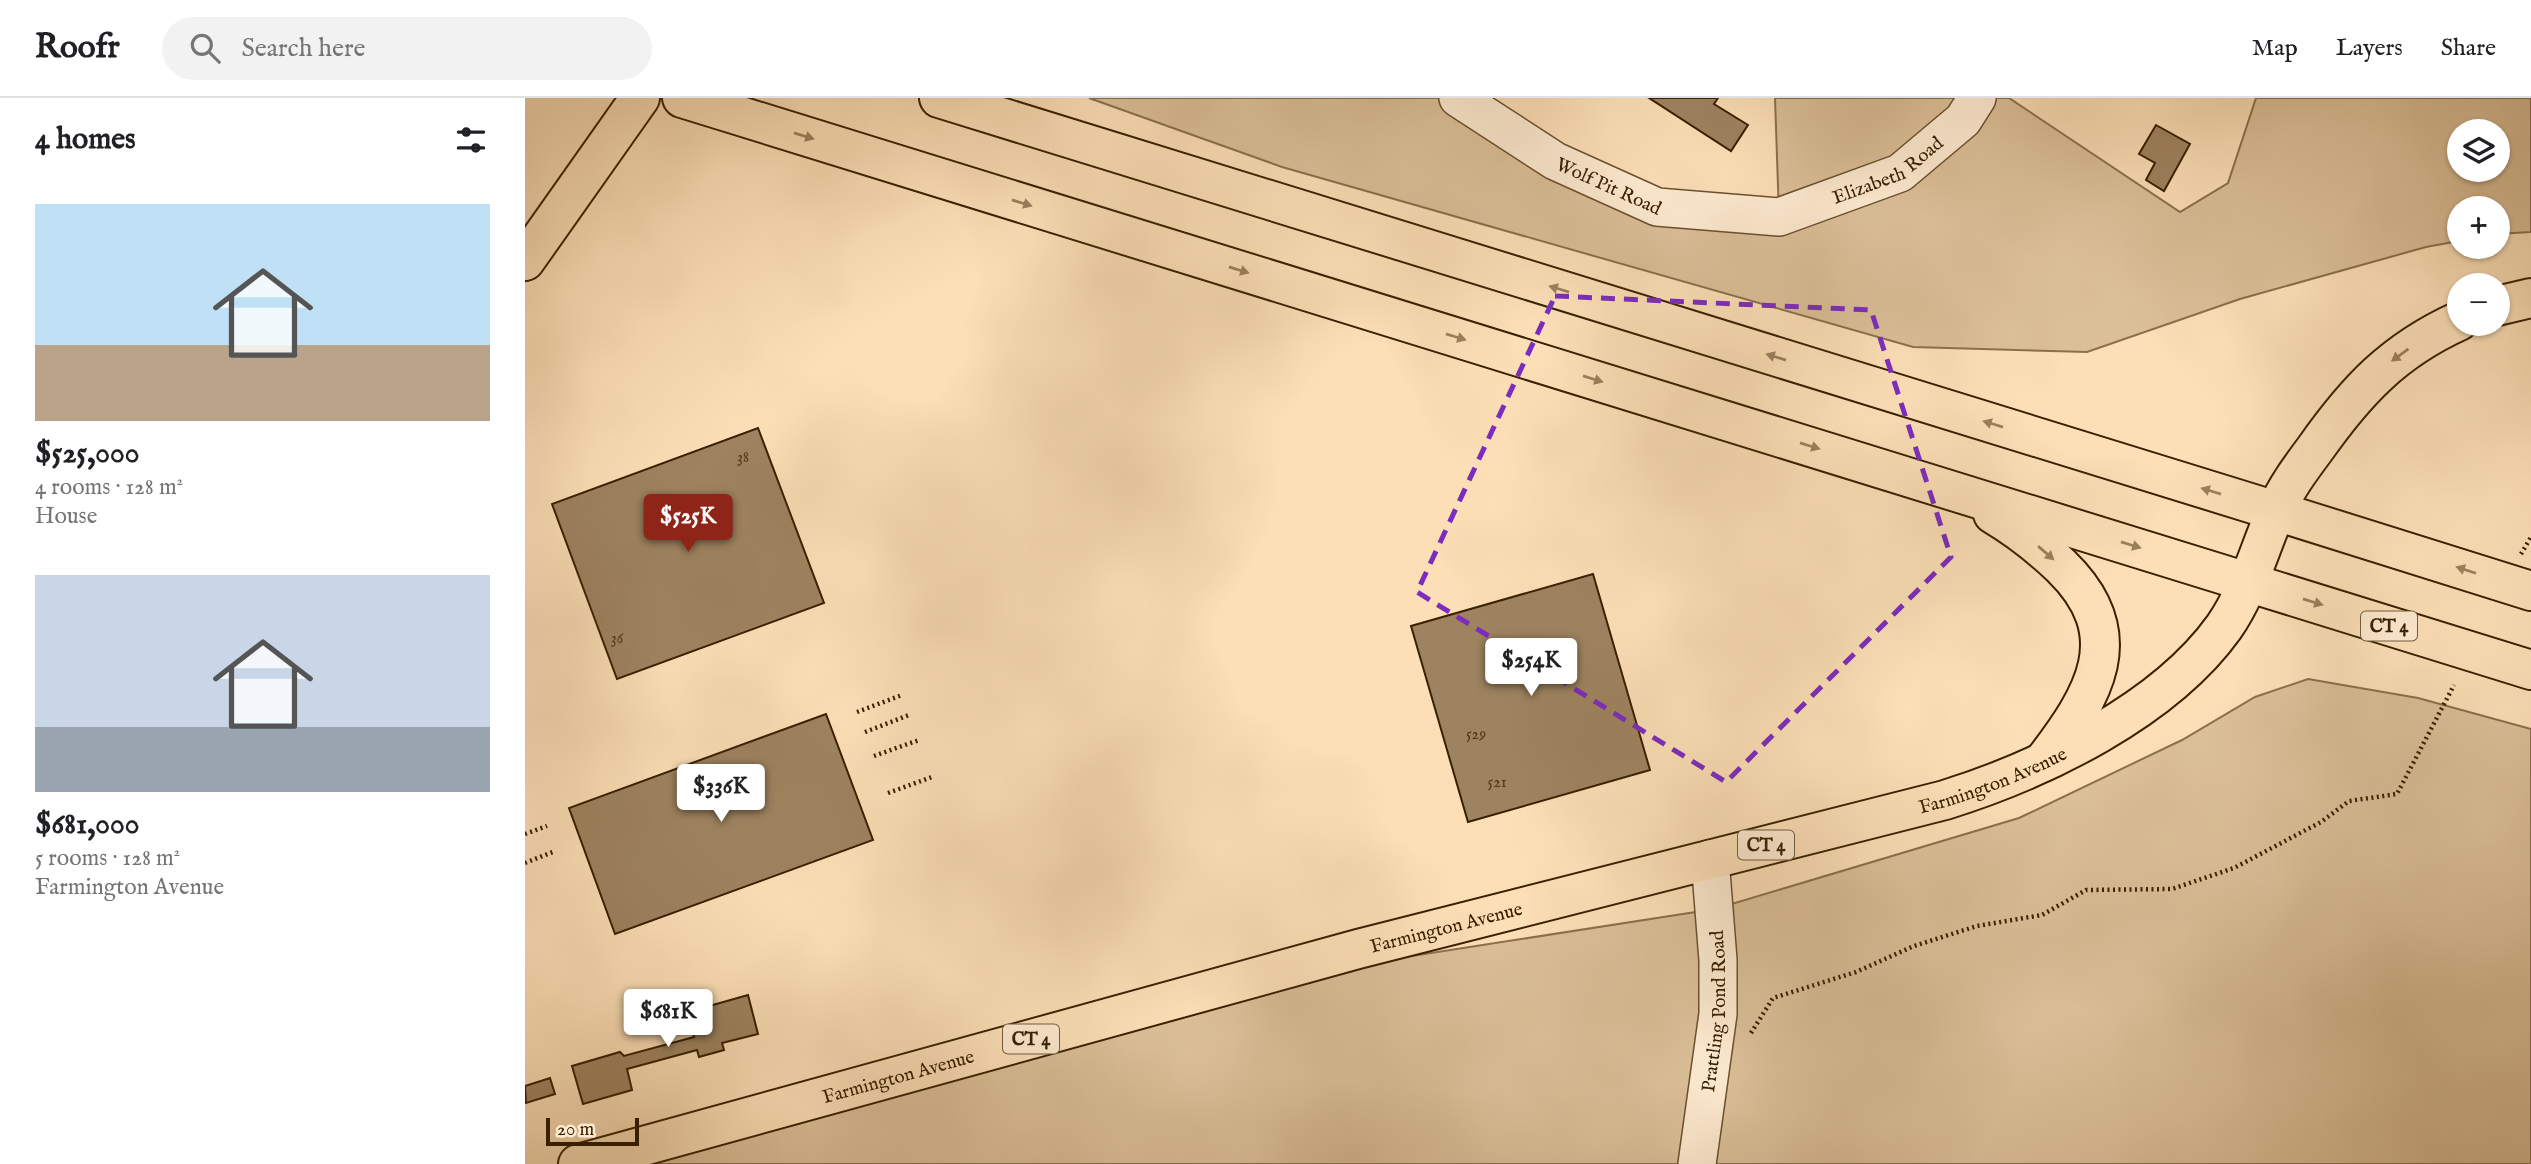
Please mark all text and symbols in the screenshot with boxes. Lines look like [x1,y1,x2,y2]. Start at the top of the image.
search box [162,17,652,80]
text: Roofr [35,27,120,69]
icon: search [186,29,224,67]
text: Search here [242,32,365,65]
text: Map [2252,33,2298,64]
text: Layers [2336,33,2403,64]
text: Share [2441,33,2496,64]
map controls [2447,119,2510,336]
button: layers [2447,119,2510,182]
text: 4 homes [35,121,136,159]
icon: filters [452,121,490,159]
one-way arrow [794,131,815,141]
street label: Elizabeth Road [1830,131,1949,211]
street label: Wolf Pit Road [1552,153,1666,222]
button: + [2447,196,2510,259]
one-way arrow [1011,198,1032,208]
icon: home [200,250,326,376]
one-way arrow [1229,265,1250,275]
button: − [2447,273,2510,336]
one-way arrow [1548,284,1569,294]
one-way arrow [1446,332,1467,342]
one-way arrow [2391,348,2409,362]
one-way arrow [1765,351,1786,361]
one-way arrow [1583,374,1604,385]
one-way arrow [1983,418,2004,428]
text: $525,000 [35,435,139,473]
one-way arrow [1800,442,1821,452]
house number: 38 [737,448,749,468]
text: 4 rooms · 128 m² [35,473,183,502]
one-way arrow [2200,485,2221,496]
pin: $525K [639,494,737,554]
text: House [35,502,97,531]
text: $525K [660,502,716,531]
one-way arrow [2121,540,2142,551]
one-way arrow [2038,545,2055,560]
one-way arrow [2455,565,2476,575]
one-way arrow [2302,597,2323,607]
road number: CT 4 [2361,612,2417,640]
icon: home [200,621,326,747]
house number: 36 [611,629,624,649]
pin: $254K [1482,638,1580,698]
text: $254K [1501,646,1561,675]
house number: 529 [1466,725,1486,745]
street label: Farmington Avenue [1917,743,2071,820]
pin: $336K [672,764,770,824]
text: $336K [693,772,749,801]
house number: 521 [1487,773,1507,793]
text: $681,000 [35,806,139,844]
road number: CT 4 [1738,830,1794,860]
text: 5 rooms · 128 m² [35,844,180,873]
text: Farmington Avenue [35,873,224,902]
street label: Farmington Avenue [1368,898,1526,959]
street label: Prattling Pond Road [1697,928,1732,1094]
pin: $681K [619,990,717,1049]
text: $681K [640,997,696,1026]
road number: CT 4 [1003,1024,1059,1054]
street label: Farmington Avenue [820,1045,977,1110]
scale bar [546,1115,639,1147]
text: 20 m [557,1118,594,1142]

